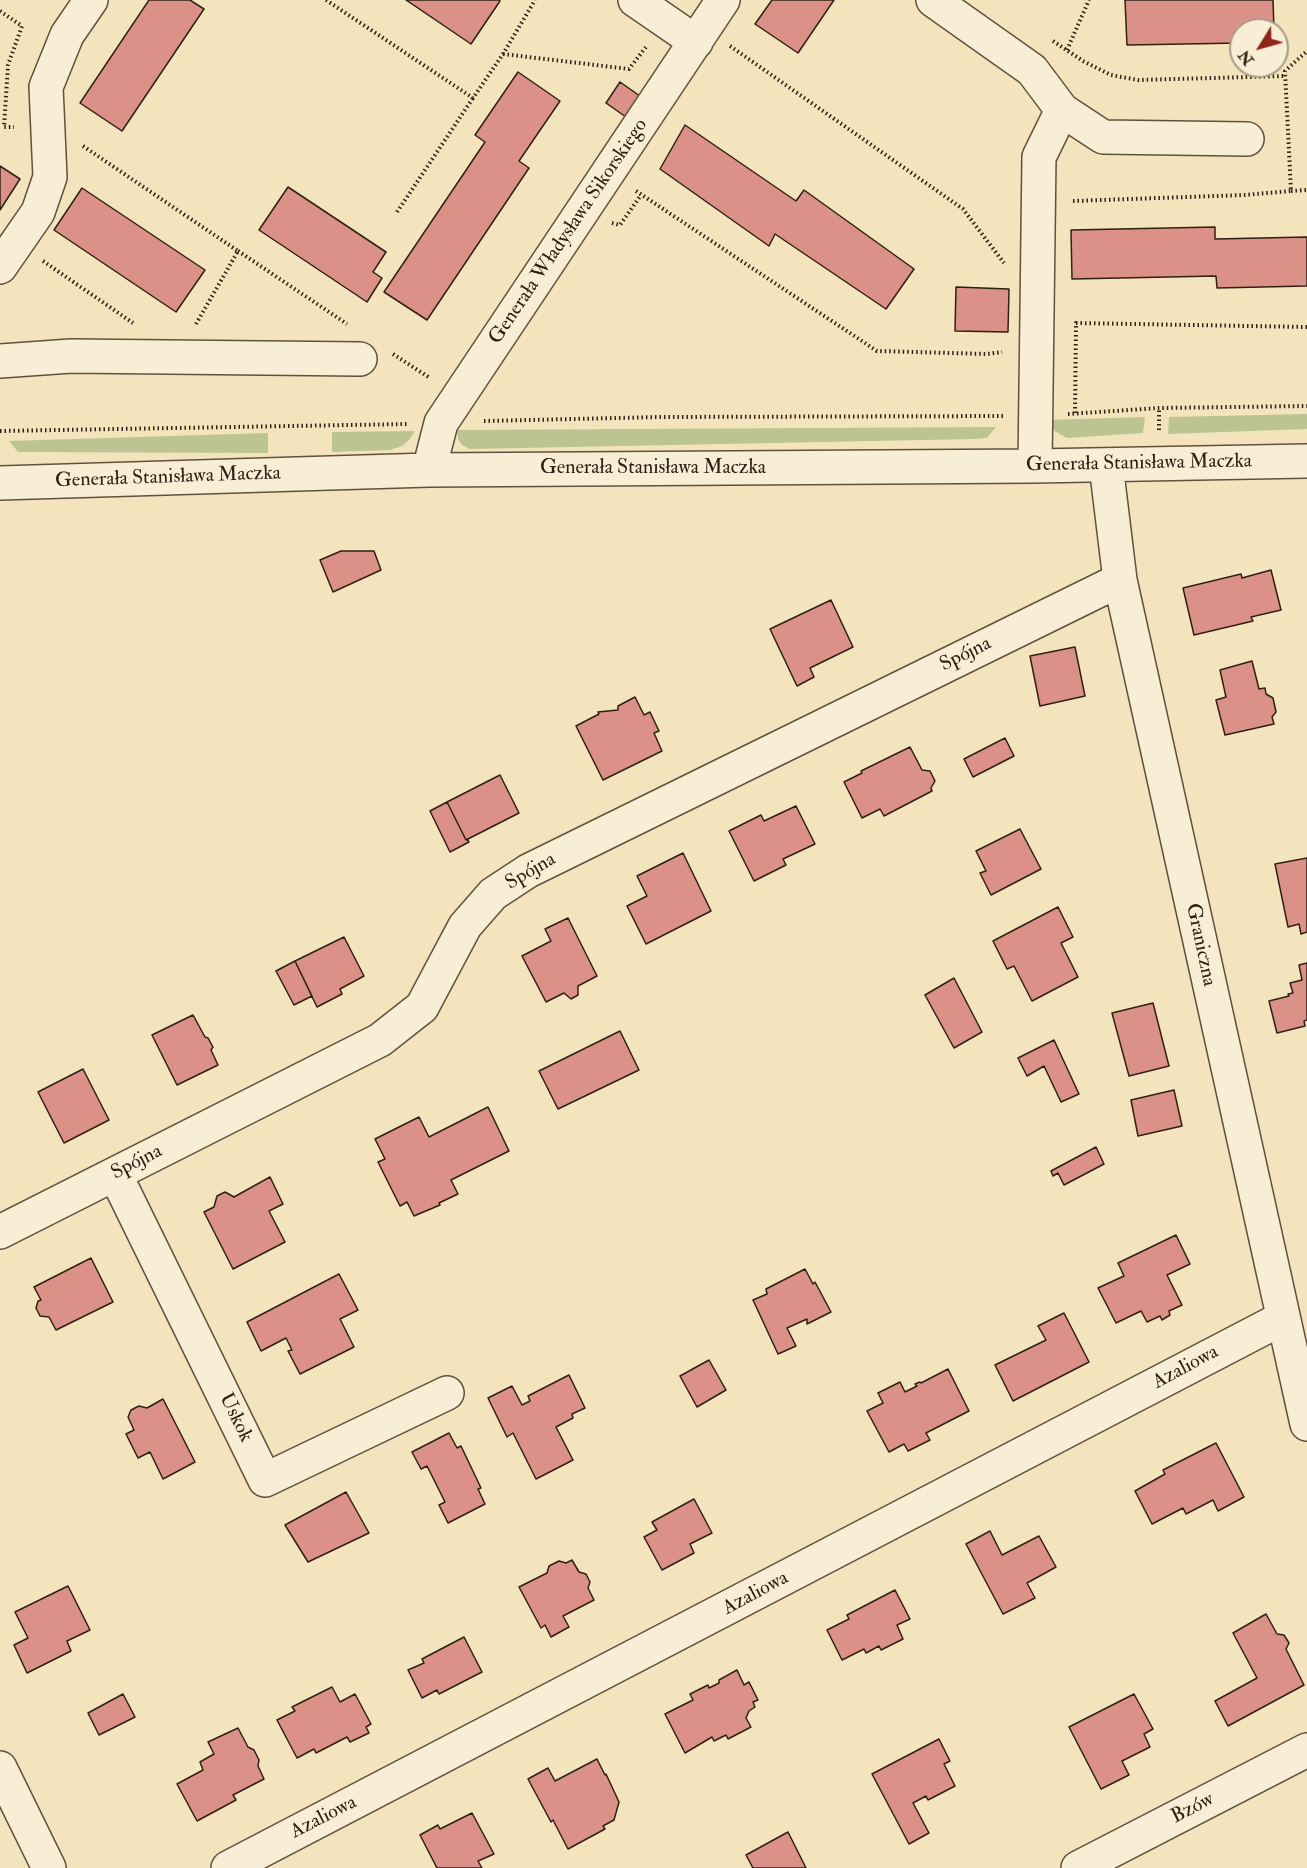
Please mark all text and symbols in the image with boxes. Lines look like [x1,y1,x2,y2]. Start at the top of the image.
north arrow [1229,18,1289,78]
text: N [1234,46,1259,69]
street label: Generała Władysława Sikorskiego [484,115,654,349]
street label: Generała Stanisława Maczka [1026,450,1252,478]
street label: Generała Stanisława Maczka [540,457,766,481]
street label: Generała Stanisława Maczka [55,462,281,494]
street label: Spójna [936,632,996,678]
street label: Spójna [502,848,560,896]
street label: Graniczna [1179,901,1221,989]
street label: Spójna [107,1140,167,1186]
street label: Azaliowa [1149,1341,1223,1395]
street label: Uskok [213,1390,257,1446]
street label: Azaliowa [719,1567,793,1621]
street label: Bzów [1168,1788,1218,1830]
street label: Azaliowa [287,1791,361,1845]

